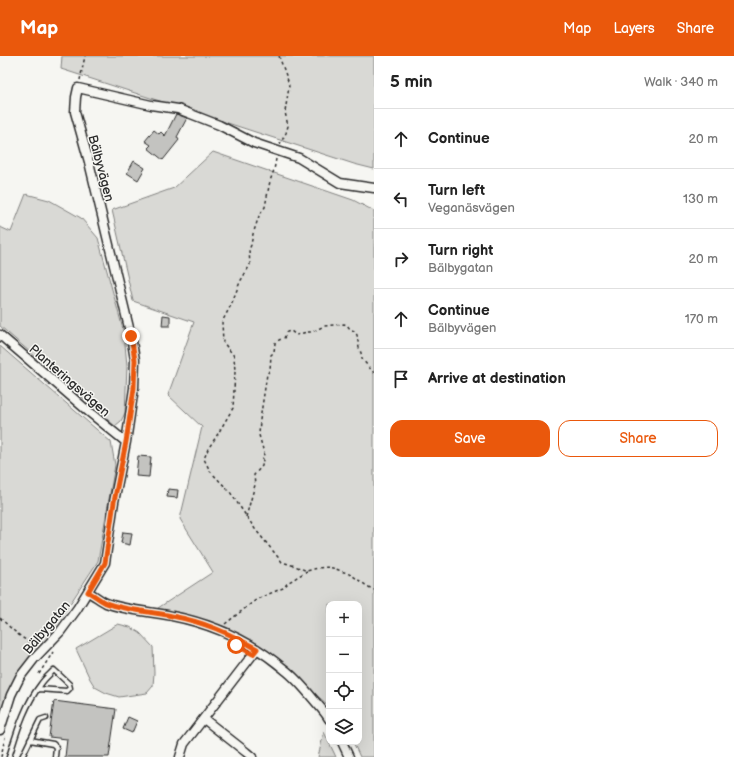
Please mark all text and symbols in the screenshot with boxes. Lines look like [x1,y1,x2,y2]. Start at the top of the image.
text: Map [20,17,58,40]
text: Map [563,20,591,37]
text: Layers [613,20,655,37]
text: Share [677,20,714,37]
text: 5 min [390,72,433,92]
text: Walk · 340 m [644,74,718,90]
icon: ahead [390,128,412,150]
text: Continue [428,129,490,148]
text: 20 m [688,131,718,147]
street label: Bälbyvägen [84,133,118,203]
text: Turn left [428,181,485,200]
icon: left [390,188,412,210]
text: 130 m [683,191,718,207]
text: Veganäsvägen [428,200,515,216]
text: Turn right [428,241,493,260]
icon: right [390,248,412,270]
text: 20 m [688,251,718,267]
text: Bälbygatan [428,260,493,276]
text: Continue [428,301,490,320]
icon: ahead [390,308,412,330]
text: 170 m [685,311,718,327]
text: Bälbyvägen [428,320,496,336]
route end [122,327,140,345]
street label: Planteringsvägen [26,341,113,420]
icon: arrive [390,368,412,390]
text: Arrive at destination [428,369,566,388]
button: Save [390,420,550,457]
button: Share [558,420,718,457]
street label: Bälbygatan [20,598,74,658]
map controls [326,601,362,745]
button: + [326,601,362,637]
route start [227,636,245,654]
button: − [326,637,362,673]
button: locate [326,673,362,709]
button: layers [326,709,362,745]

